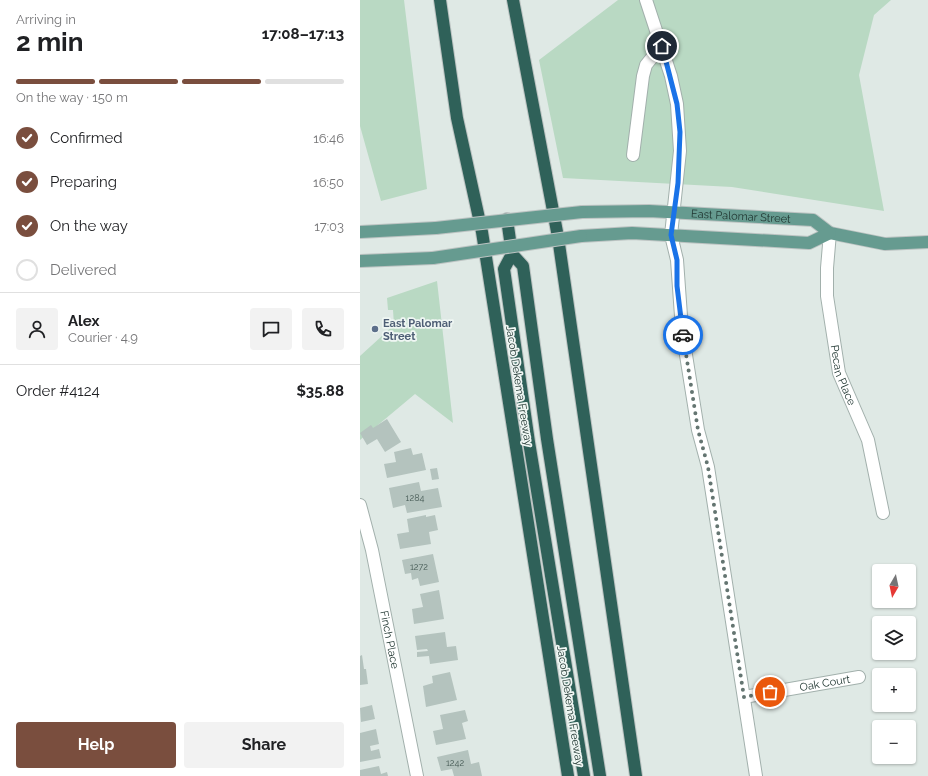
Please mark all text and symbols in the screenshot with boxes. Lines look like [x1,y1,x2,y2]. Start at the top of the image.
text: Arriving in [16,12,76,27]
text: 17:08–17:13 [262,25,344,43]
text: 2 min [16,27,83,57]
pin [645,29,679,63]
icon: home [651,35,673,57]
text: On the way · 150 m [16,90,128,105]
icon: check [16,127,38,149]
text: Confirmed [50,129,123,147]
text: 16:46 [313,131,344,146]
icon: check [16,171,38,193]
text: Preparing [50,173,117,191]
text: 16:50 [313,175,344,190]
street label: East Palomar Street [691,207,791,225]
icon: check [16,215,38,237]
text: On the way [50,217,128,235]
text: 17:03 [314,219,344,234]
text: Delivered [50,261,117,279]
button: person [16,308,58,350]
button: chat [250,308,292,350]
button: phone [302,308,344,350]
text: Alex [68,312,99,330]
courier [663,315,703,355]
place label: East Palomar Street [383,317,453,343]
marker: East Palomar Street [370,324,380,334]
icon: car [672,324,694,346]
street label: Jacob Dekema Freeway [503,325,535,447]
text: Courier · 4.9 [68,330,138,345]
street label: Pecan Place [828,344,859,408]
text: Order #4124 [16,382,100,400]
text: $35.88 [296,382,344,400]
house number: 1284 [406,493,424,503]
house number: 1272 [410,562,428,572]
north arrow [872,564,916,608]
map controls [872,564,916,764]
street label: Finch Place [378,610,402,670]
button: layers [872,616,916,660]
street label: Jacob Dekema Freeway [554,645,586,767]
button: + [872,668,916,712]
street label: Oak Court [799,672,851,694]
pin [753,675,787,709]
icon: bag [759,681,781,703]
button: − [872,720,916,764]
button: Help [16,722,176,768]
button: Share [184,722,344,768]
house number: 1242 [446,758,464,768]

